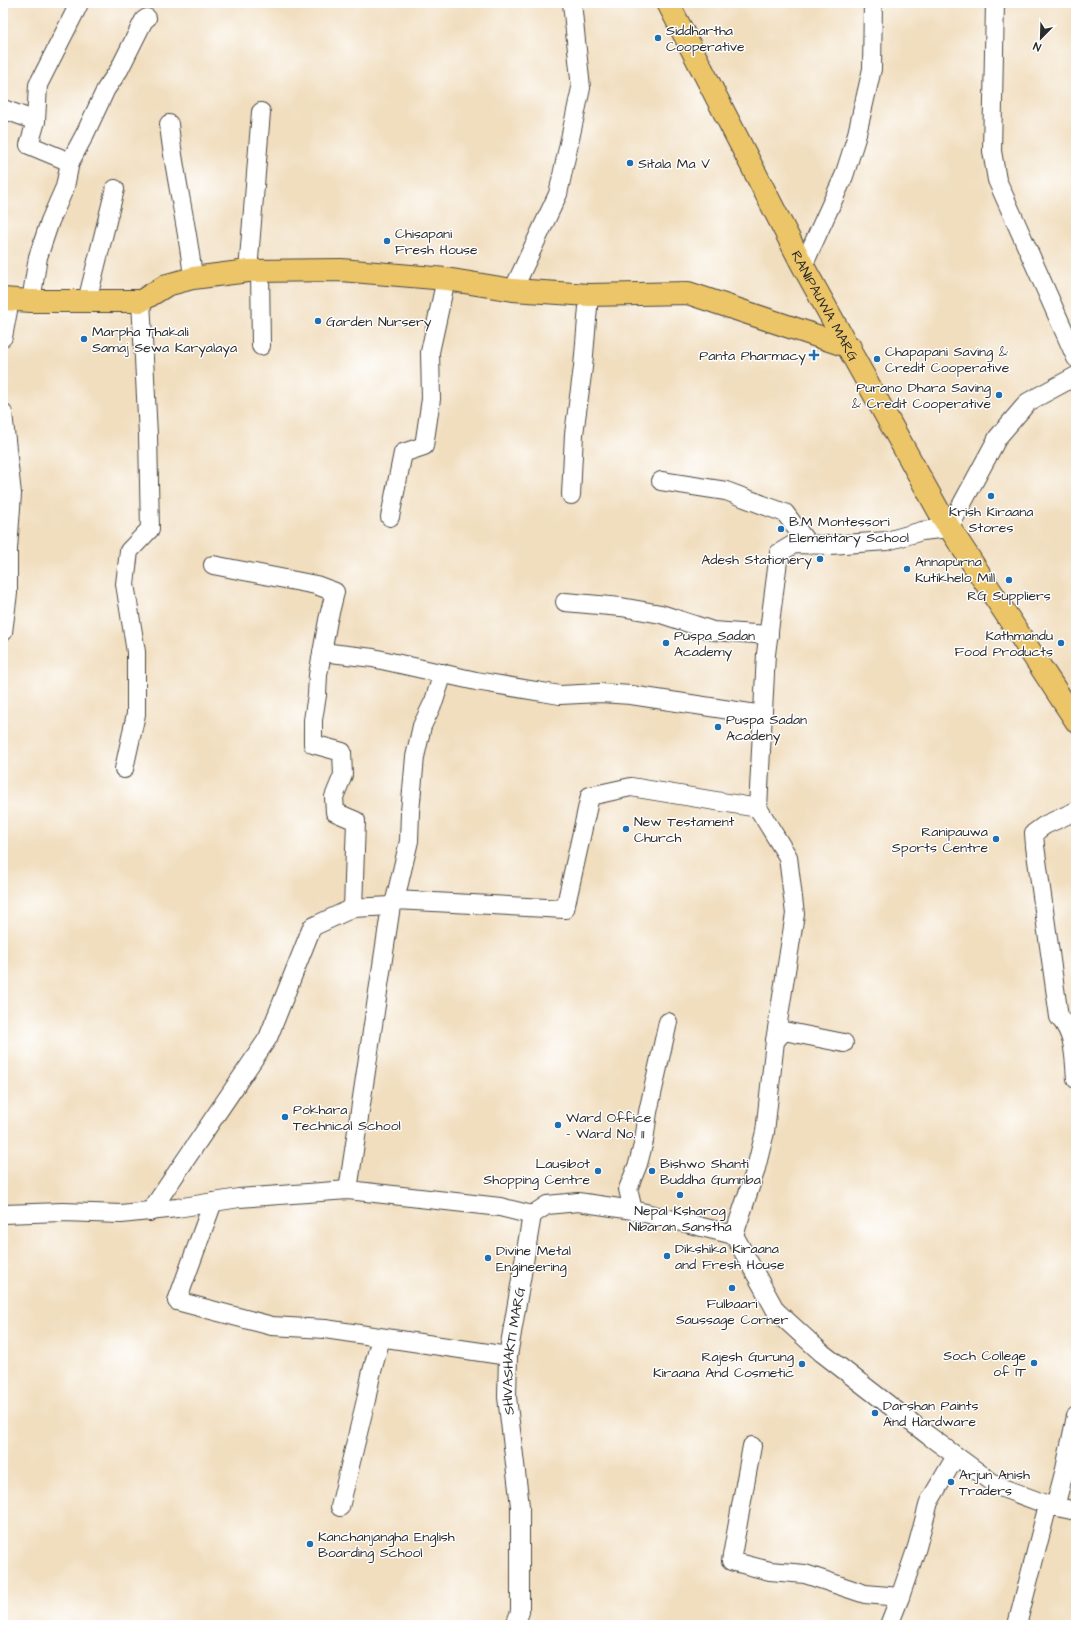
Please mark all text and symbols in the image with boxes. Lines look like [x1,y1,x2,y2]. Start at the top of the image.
north arrow [1021,18,1061,58]
place label: Siddhartha Cooperative [666,21,745,57]
marker: Siddhartha Cooperative [653,33,663,43]
text: N [1031,38,1043,55]
place label: Sitala Ma V [638,154,710,174]
marker: Sitala Ma V [625,158,635,168]
place label: Chisapani Fresh House [395,224,478,260]
marker: Chisapani Fresh House [382,236,392,246]
street label: RANIPAUWA MARG [786,247,863,365]
place label: Garden Nursery [326,312,432,332]
marker: Garden Nursery [313,316,323,326]
place label: Marpha Thakali Samaj Sewa Karyalaya [92,322,237,358]
marker: Marpha Thakali Samaj Sewa Karyalaya [79,334,89,344]
place label: Chapapani Saving & Credit Cooperative [885,342,1010,378]
place label: Panta Pharmacy [699,346,806,366]
marker: Panta Pharmacy [809,350,819,360]
marker: Chapapani Saving & Credit Cooperative [872,354,882,364]
place label: Purano Dhara Saving & Credit Cooperative [852,378,991,414]
marker: Purano Dhara Saving & Credit Cooperative [994,390,1004,400]
marker: Krish Kiraana Stores [986,491,996,501]
place label: Krish Kiraana Stores [949,502,1033,538]
place label: B.M Montessori Elementary School [789,512,909,548]
marker: B.M Montessori Elementary School [776,524,786,534]
place label: Adesh Stationery [701,550,812,570]
place label: Annapurna Kutikhelo Mill [915,552,995,588]
marker: Adesh Stationery [815,554,825,564]
marker: Annapurna Kutikhelo Mill [902,564,912,574]
marker: RG Suppliers [1004,575,1014,585]
place label: RG Suppliers [967,586,1051,606]
place label: Puspa Sadan Academy [674,626,755,662]
place label: Kathmandu Food Products [954,626,1053,662]
marker: Puspa Sadan Academy [661,638,671,648]
marker: Kathmandu Food Products [1056,638,1066,648]
place label: Puspa Sadan Acadeny [726,710,807,746]
marker: Puspa Sadan Acadeny [713,722,723,732]
place label: New Testament Church [634,812,735,848]
place label: Ranipauwa Sports Centre [892,822,988,858]
marker: New Testament Church [621,824,631,834]
marker: Ranipauwa Sports Centre [991,834,1001,844]
place label: Pokhara Technical School [293,1100,401,1136]
place label: Ward Office - Ward No. 11 [566,1108,652,1144]
marker: Pokhara Technical School [280,1112,290,1122]
marker: Ward Office - Ward No. 11 [553,1120,563,1130]
place label: Lausibot Shopping Centre [483,1154,590,1190]
place label: Bishwo Shanti Buddha Gumnba [660,1154,761,1190]
marker: Lausibot Shopping Centre [593,1166,603,1176]
marker: Bishwo Shanti Buddha Gumnba [647,1166,657,1176]
marker: Nepal Ksharog Nibaran Sanstha [675,1190,685,1200]
place label: Nepal Ksharog Nibaran Sanstha [628,1201,732,1237]
place label: Dikshika Kiraana and Fresh House [675,1239,785,1275]
place label: Divine Metal Engineering [496,1241,571,1277]
marker: Dikshika Kiraana and Fresh House [662,1251,672,1261]
marker: Divine Metal Engineering [483,1253,493,1263]
marker: Fulbaari Saussage Corner [727,1283,737,1293]
street label: SHIVASHAKTI MARG [498,1285,531,1416]
place label: Fulbaari Saussage Corner [676,1294,789,1330]
place label: Soch College of IT [943,1346,1026,1382]
place label: Rajesh Gurung Kiraana And Cosmetic [653,1347,794,1383]
marker: Soch College of IT [1029,1358,1039,1368]
marker: Rajesh Gurung Kiraana And Cosmetic [797,1359,807,1369]
place label: Darshan Paints And Hardware [883,1396,978,1432]
marker: Darshan Paints And Hardware [870,1408,880,1418]
place label: Arjun Anish Traders [959,1465,1030,1501]
marker: Arjun Anish Traders [946,1477,956,1487]
place label: Kanchanjangha English Boarding School [318,1527,455,1563]
marker: Kanchanjangha English Boarding School [305,1539,315,1549]

